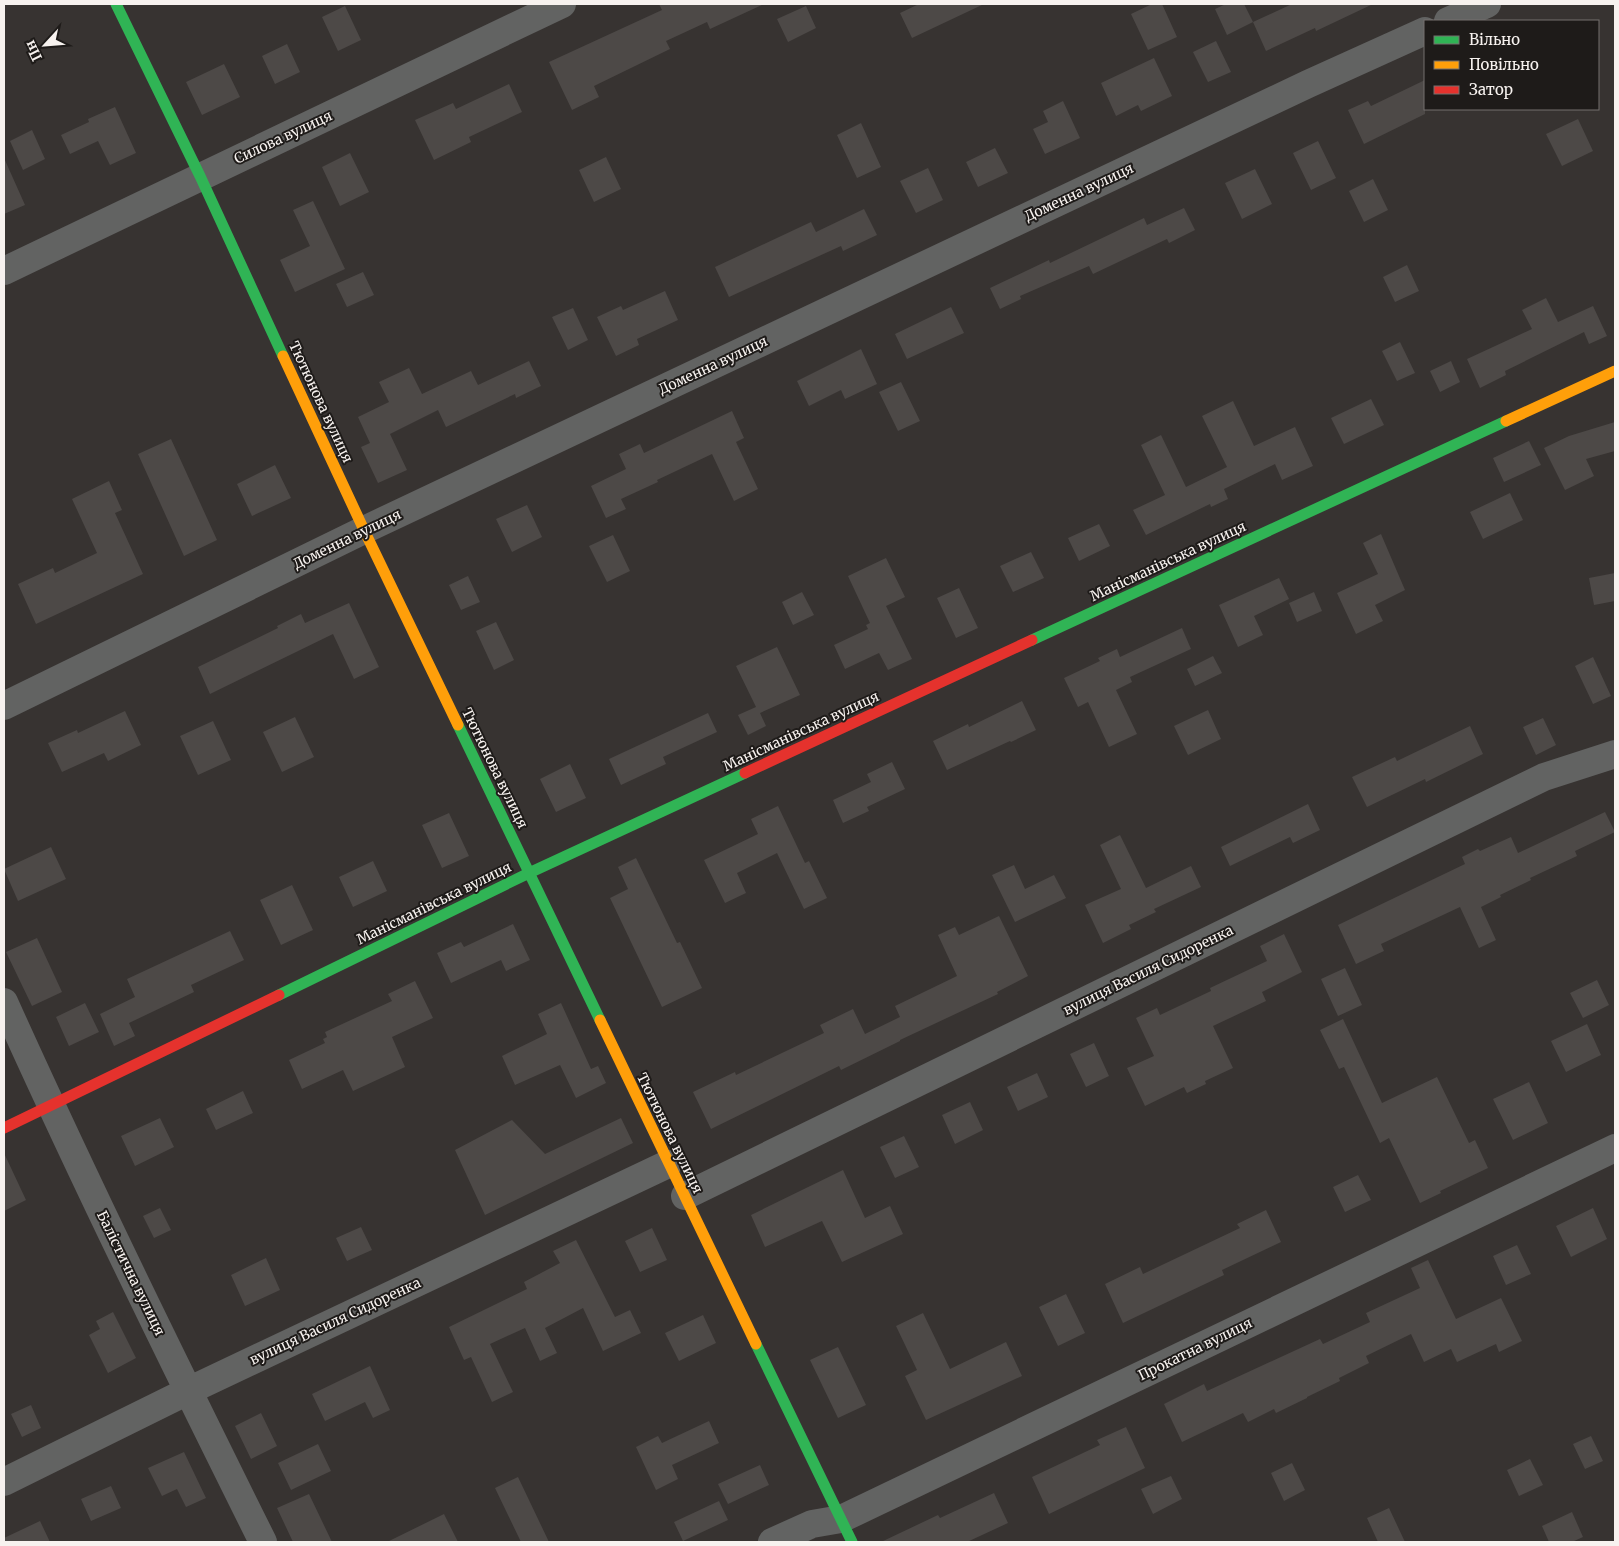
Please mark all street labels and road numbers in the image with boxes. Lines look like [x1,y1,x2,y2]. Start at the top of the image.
street label: Силова вулиця [231,106,335,168]
street label: Доменна вулиця [1022,159,1136,225]
street label: Доменна вулиця [656,332,770,398]
street label: Тютюнова вулиця [285,338,357,466]
street label: Доменна вулиця [290,505,404,573]
street label: Манісманівська вулиця [1087,517,1249,605]
street label: Манісманівська вулиця [720,687,882,775]
street label: Тютюнова вулиця [458,705,532,831]
street label: Манісманівська вулиця [354,858,514,948]
street label: вулиця Василя Сидоренка [1060,921,1236,1019]
street label: Тютюнова вулиця [633,1070,707,1196]
street label: Балістична вулиця [93,1208,169,1338]
street label: вулиця Василя Сидоренка [247,1273,424,1369]
street label: Прокатна вулиця [1135,1314,1255,1384]

